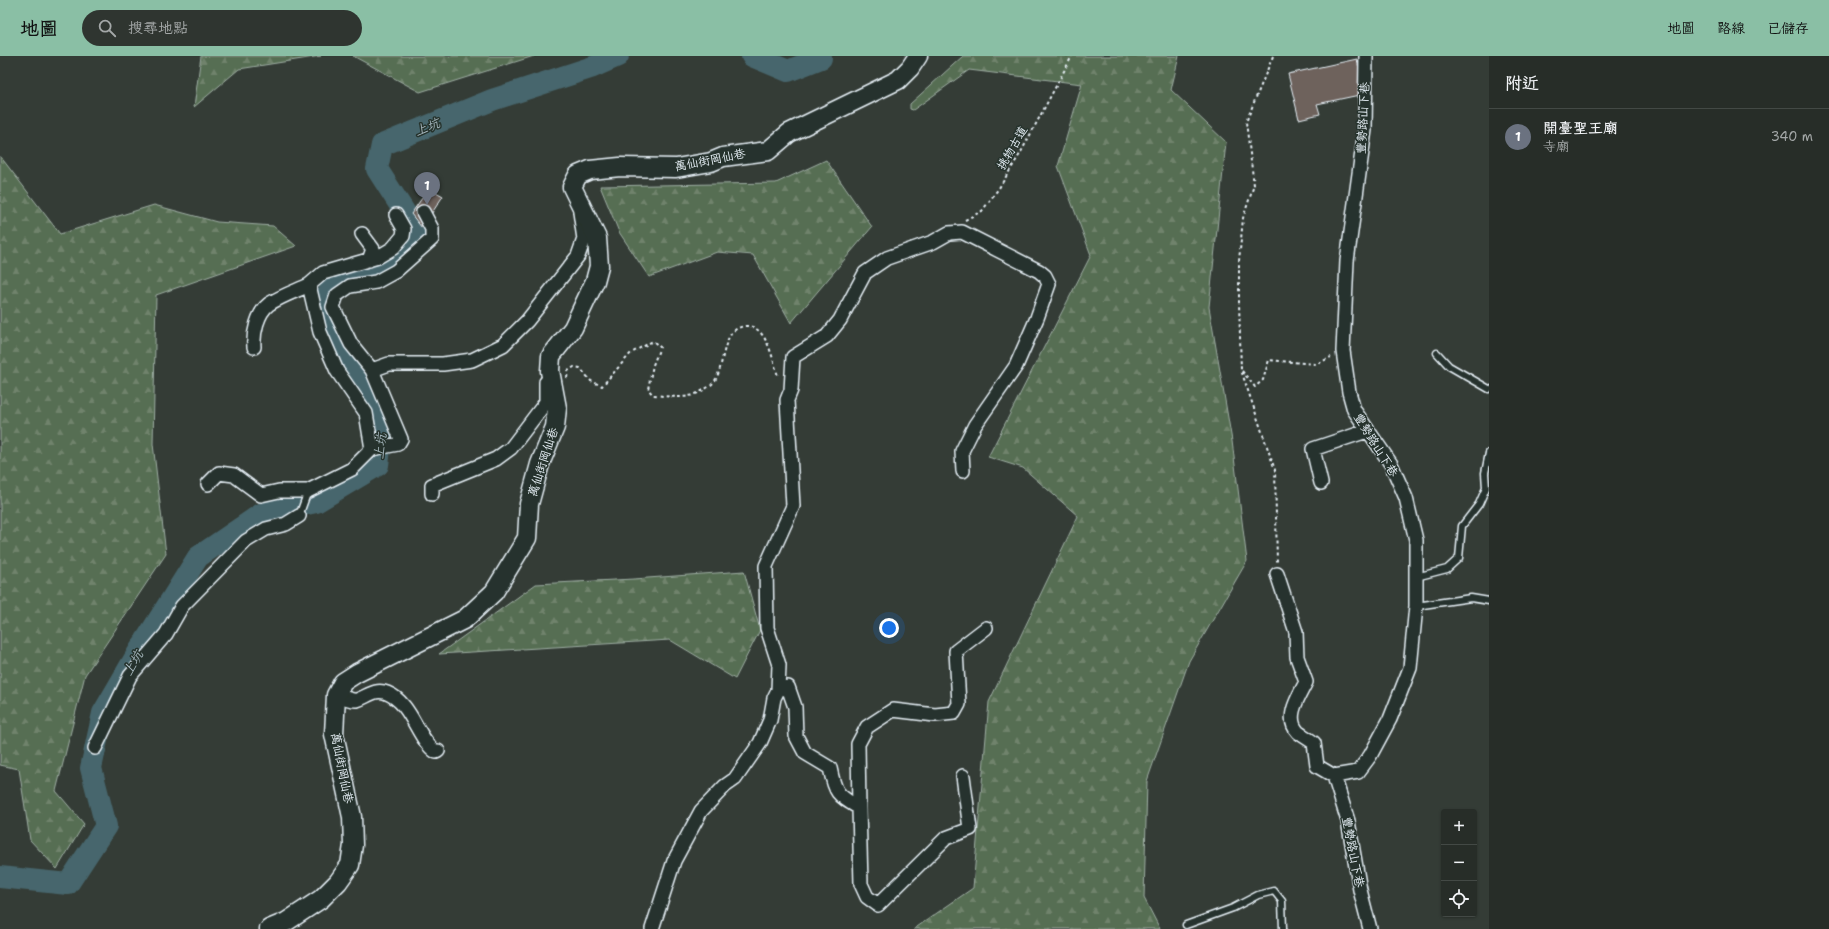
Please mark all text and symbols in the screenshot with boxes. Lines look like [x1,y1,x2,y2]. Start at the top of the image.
search box [82,10,362,46]
text: 地圖 [20,16,58,41]
icon: search [96,17,118,39]
text: 搜尋地點 [128,18,188,38]
text: 地圖 [1667,19,1695,37]
text: 路線 [1717,19,1745,37]
text: 已儲存 [1767,19,1809,37]
text: 附近 [1505,72,1539,94]
street label: 豐勢路山下巷 [1353,82,1373,154]
water label: 上坑 [412,114,444,140]
text: 開臺聖王廟 [1543,118,1618,138]
street label: 挑物古道 [993,123,1031,173]
text: 1 [1515,128,1521,145]
text: 340 m [1771,128,1813,145]
text: 寺廟 [1543,138,1569,155]
street label: 萬仙街岡仙巷 [673,145,747,175]
pin: 1 [414,172,440,205]
street label: 豐勢路山下巷 [1350,410,1402,480]
street label: 萬仙街岡仙巷 [524,425,562,499]
water label: 上坑 [370,430,391,460]
your location [879,618,899,638]
water label: 上坑 [119,646,148,679]
street label: 萬仙街岡仙巷 [327,731,357,805]
map controls [1441,809,1477,917]
button: + [1441,809,1477,845]
street label: 豐勢路山下巷 [1338,815,1368,889]
button: − [1441,845,1477,881]
button: locate [1441,881,1477,917]

